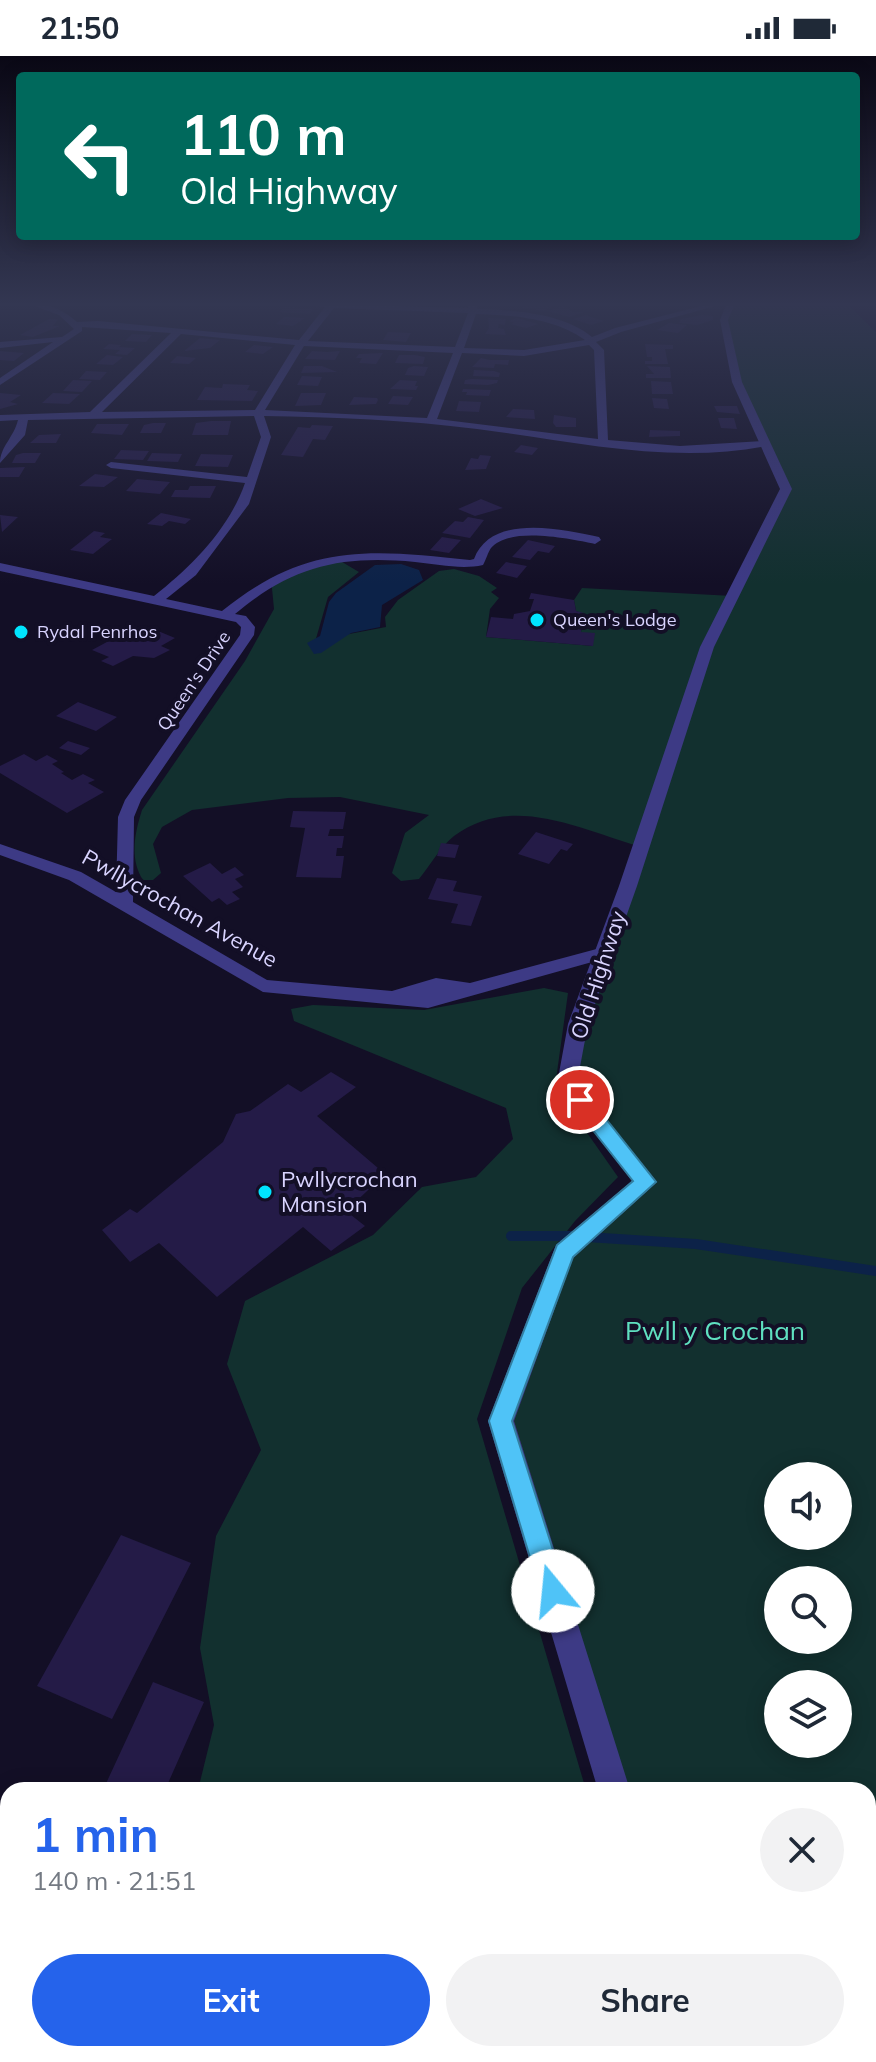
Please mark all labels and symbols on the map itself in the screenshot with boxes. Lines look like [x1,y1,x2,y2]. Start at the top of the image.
place label: Queen's Lodge [553,608,676,631]
marker: Queen's Lodge [528,611,546,629]
place label: Rydal Penrhos [37,620,157,643]
marker: Rydal Penrhos [12,623,30,641]
street label: Queen's Drive [152,626,235,735]
street label: Pwllycrochan Avenue [77,843,283,973]
street label: Old Highway [564,907,632,1043]
pin [546,1066,614,1134]
place label: Pwllycrochan Mansion [281,1165,418,1218]
marker: Pwllycrochan Mansion [256,1183,274,1201]
park label: Pwll y Crochan [625,1314,805,1347]
position arrow [511,1549,595,1633]

